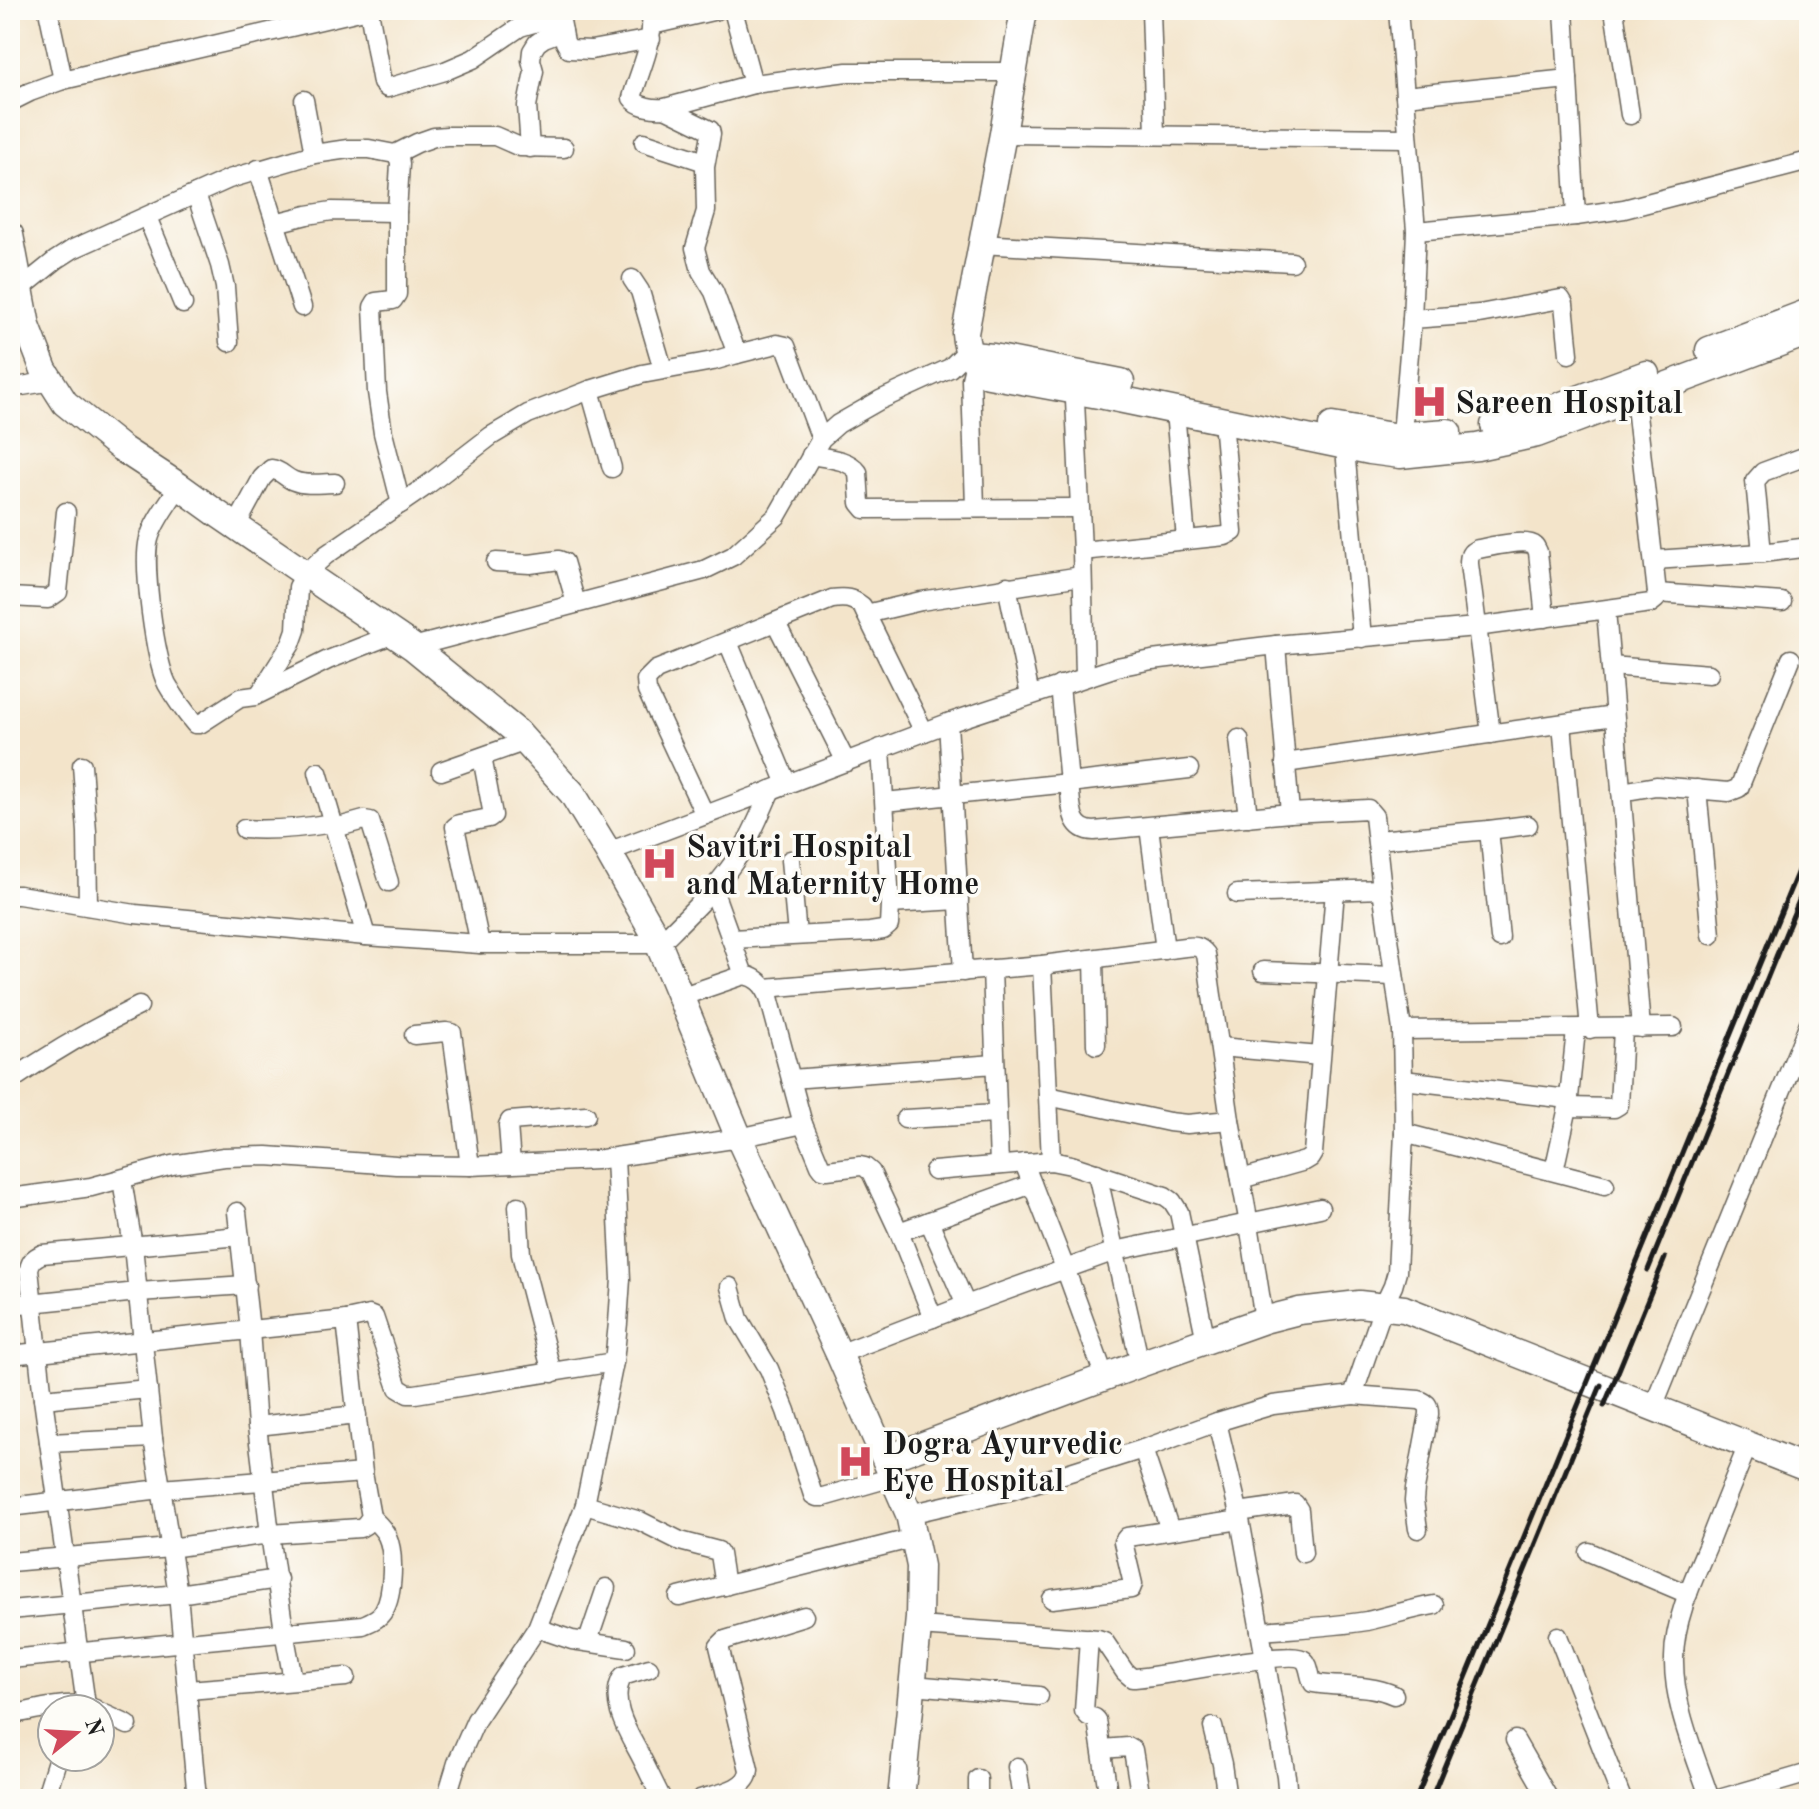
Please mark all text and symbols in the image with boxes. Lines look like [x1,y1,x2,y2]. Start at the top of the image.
hospital icon: Sareen Hospital [1410,383,1448,421]
place label: Sareen Hospital [1455,389,1683,421]
place label: Savitri Hospital and Maternity Home [686,833,979,902]
hospital icon: Savitri Hospital and Maternity Home [641,845,679,883]
place label: Dogra Ayurvedic Eye Hospital [882,1430,1123,1499]
hospital icon: Dogra Ayurvedic Eye Hospital [837,1442,875,1480]
north arrow [36,1693,116,1773]
text: N [80,1716,106,1739]

